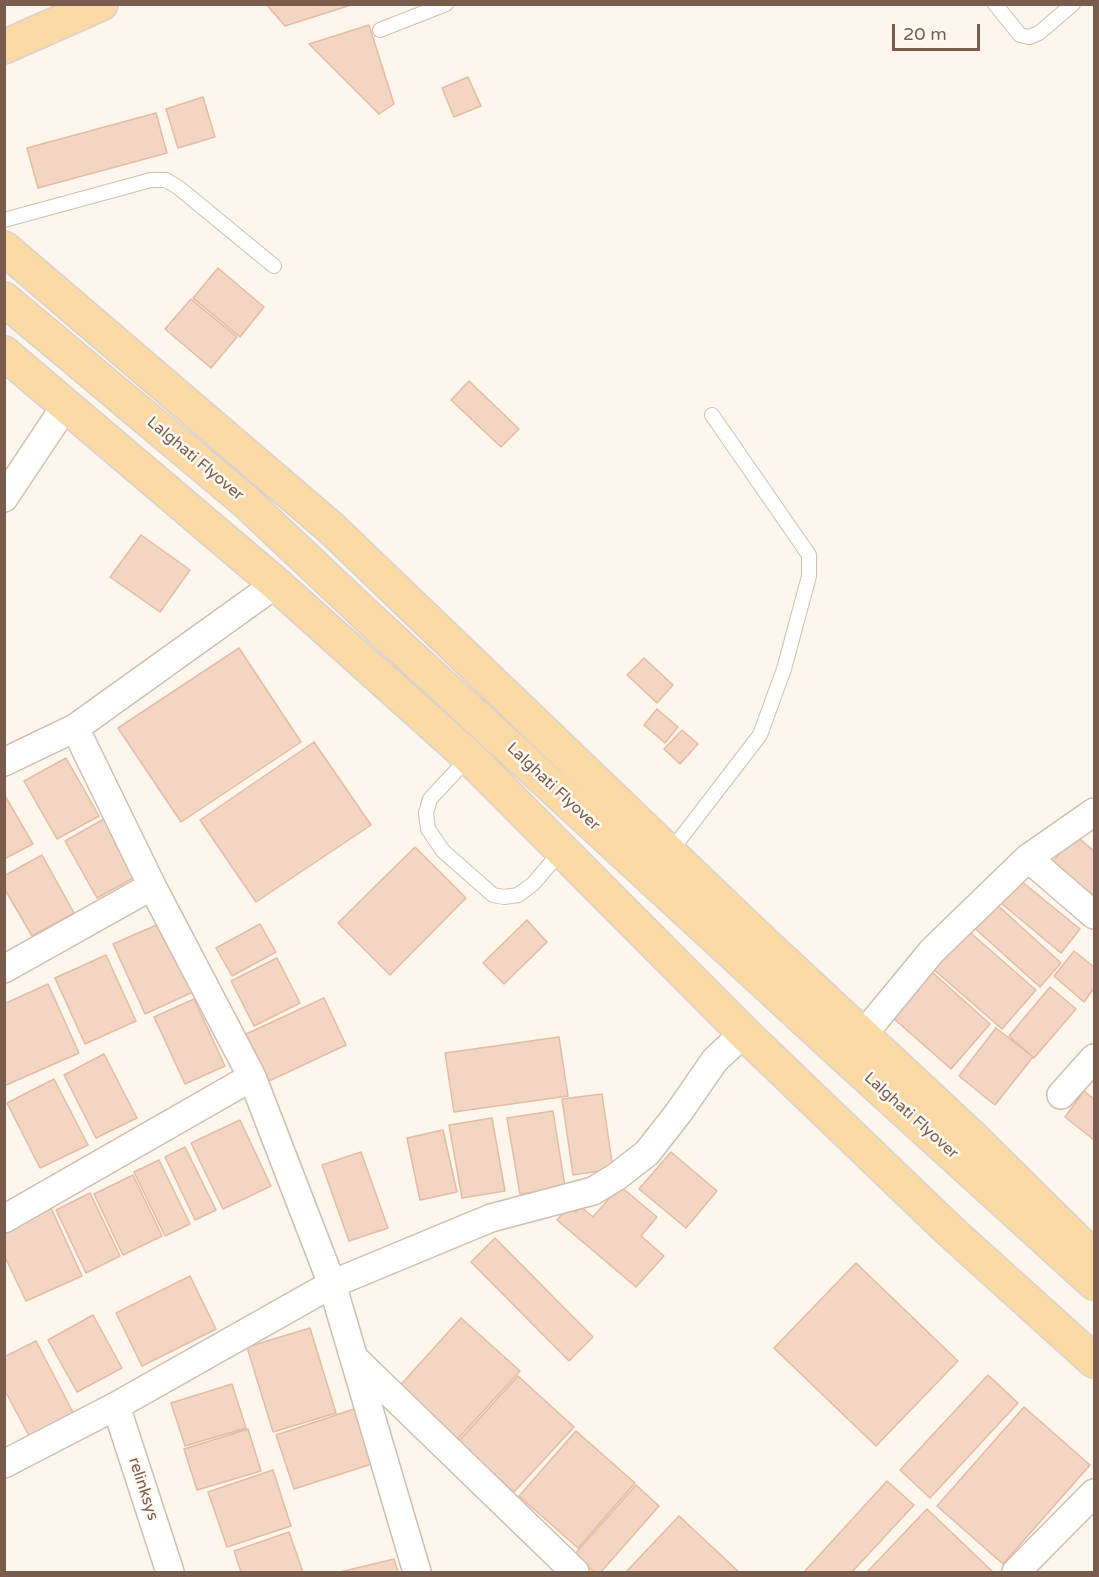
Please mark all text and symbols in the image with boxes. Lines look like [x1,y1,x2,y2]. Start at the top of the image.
scale bar [895,12,984,50]
text: 20 m [903,23,947,45]
street label: Lalghati Flyover [143,413,247,505]
street label: Lalghati Flyover [502,739,604,835]
street label: Lalghati Flyover [860,1069,962,1163]
street label: relinksys [124,1455,162,1523]

